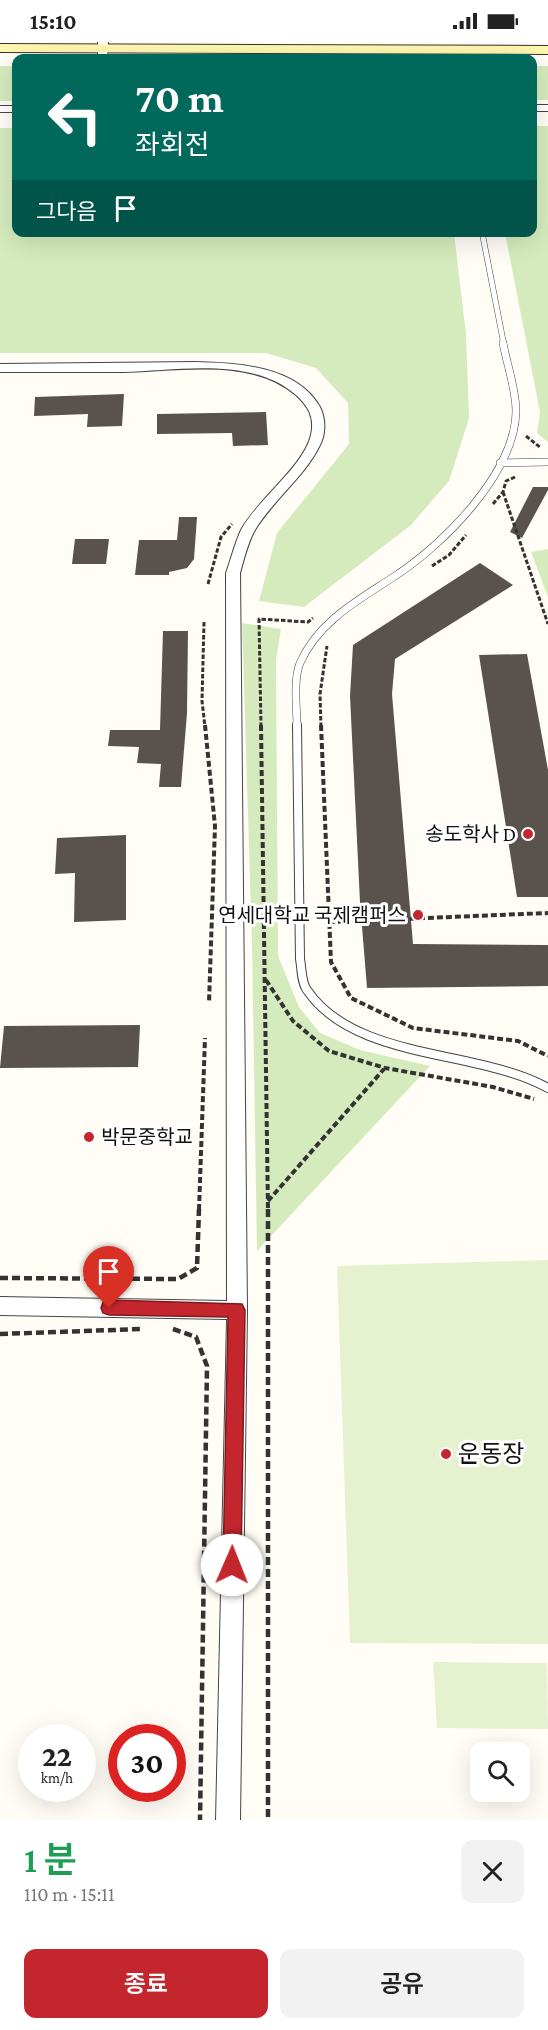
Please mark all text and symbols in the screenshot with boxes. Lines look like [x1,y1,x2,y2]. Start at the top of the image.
text: 15:10 [30,9,77,34]
text: 70 m [135,74,224,121]
icon: left [36,78,114,156]
text: 좌회전 [135,130,210,160]
icon: arrive [109,192,142,225]
text: 그다음 [36,199,97,224]
place label: 송도학사 D [425,823,516,845]
marker: 송도학사 D [521,827,535,841]
place label: 연세대학교 국제캠퍼스 [218,904,406,926]
marker: 연세대학교 국제캠퍼스 [411,908,425,922]
place label: 박문중학교 [101,1126,193,1148]
marker: 박문중학교 [82,1130,96,1144]
pin [83,1246,134,1308]
icon: arrive [92,1255,125,1288]
place label: 운동장 [458,1440,524,1467]
marker: 운동장 [439,1447,453,1461]
position arrow [200,1533,264,1597]
speed limit sign: 30 [108,1724,186,1802]
text: 22 [42,1739,72,1772]
map controls [470,1742,530,1802]
button: search [470,1742,530,1802]
text: km/h [41,1770,73,1786]
text: 1 분 [24,1840,77,1880]
button: close [461,1840,524,1903]
text: 110 m · 15:11 [24,1883,115,1905]
button: 종료 [24,1949,268,2018]
button: 공유 [280,1949,524,2018]

